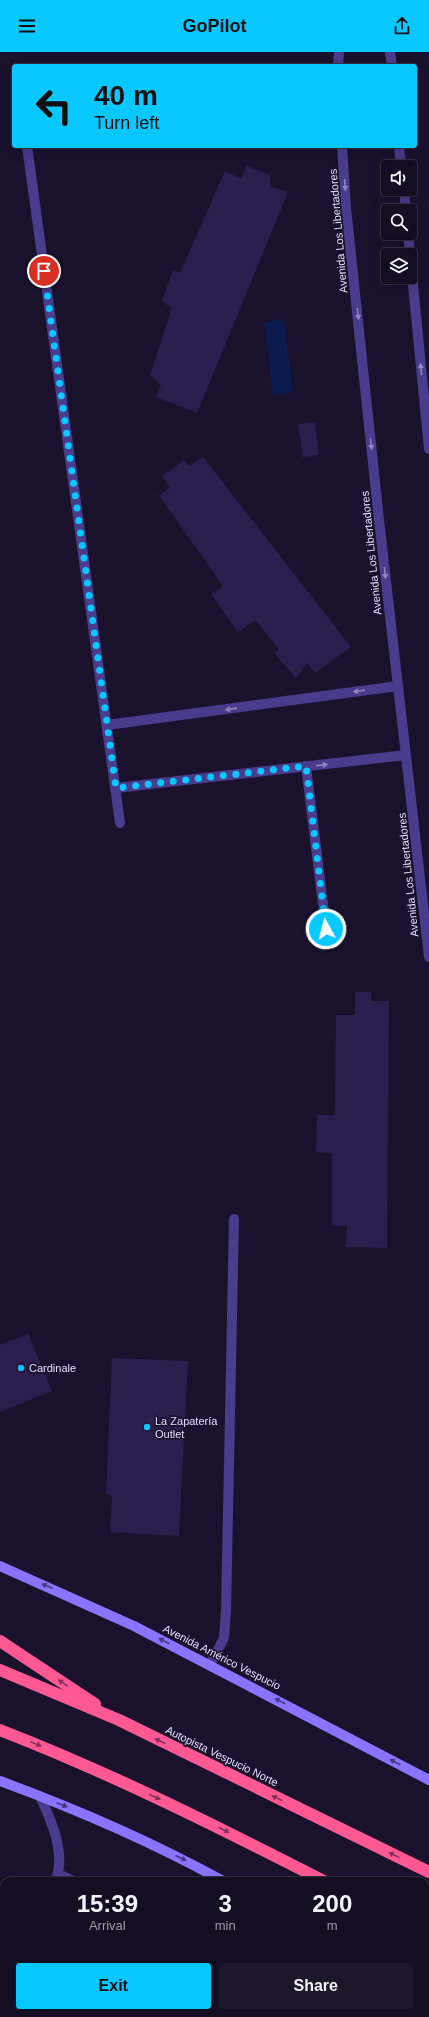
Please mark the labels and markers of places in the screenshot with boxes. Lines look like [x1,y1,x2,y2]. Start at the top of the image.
pin [27,254,61,288]
place label: Cardinale [29,1362,76,1374]
marker: Cardinale [16,1363,26,1373]
place label: La Zapatería Outlet [155,1415,218,1440]
marker: La Zapatería Outlet [142,1422,152,1432]

